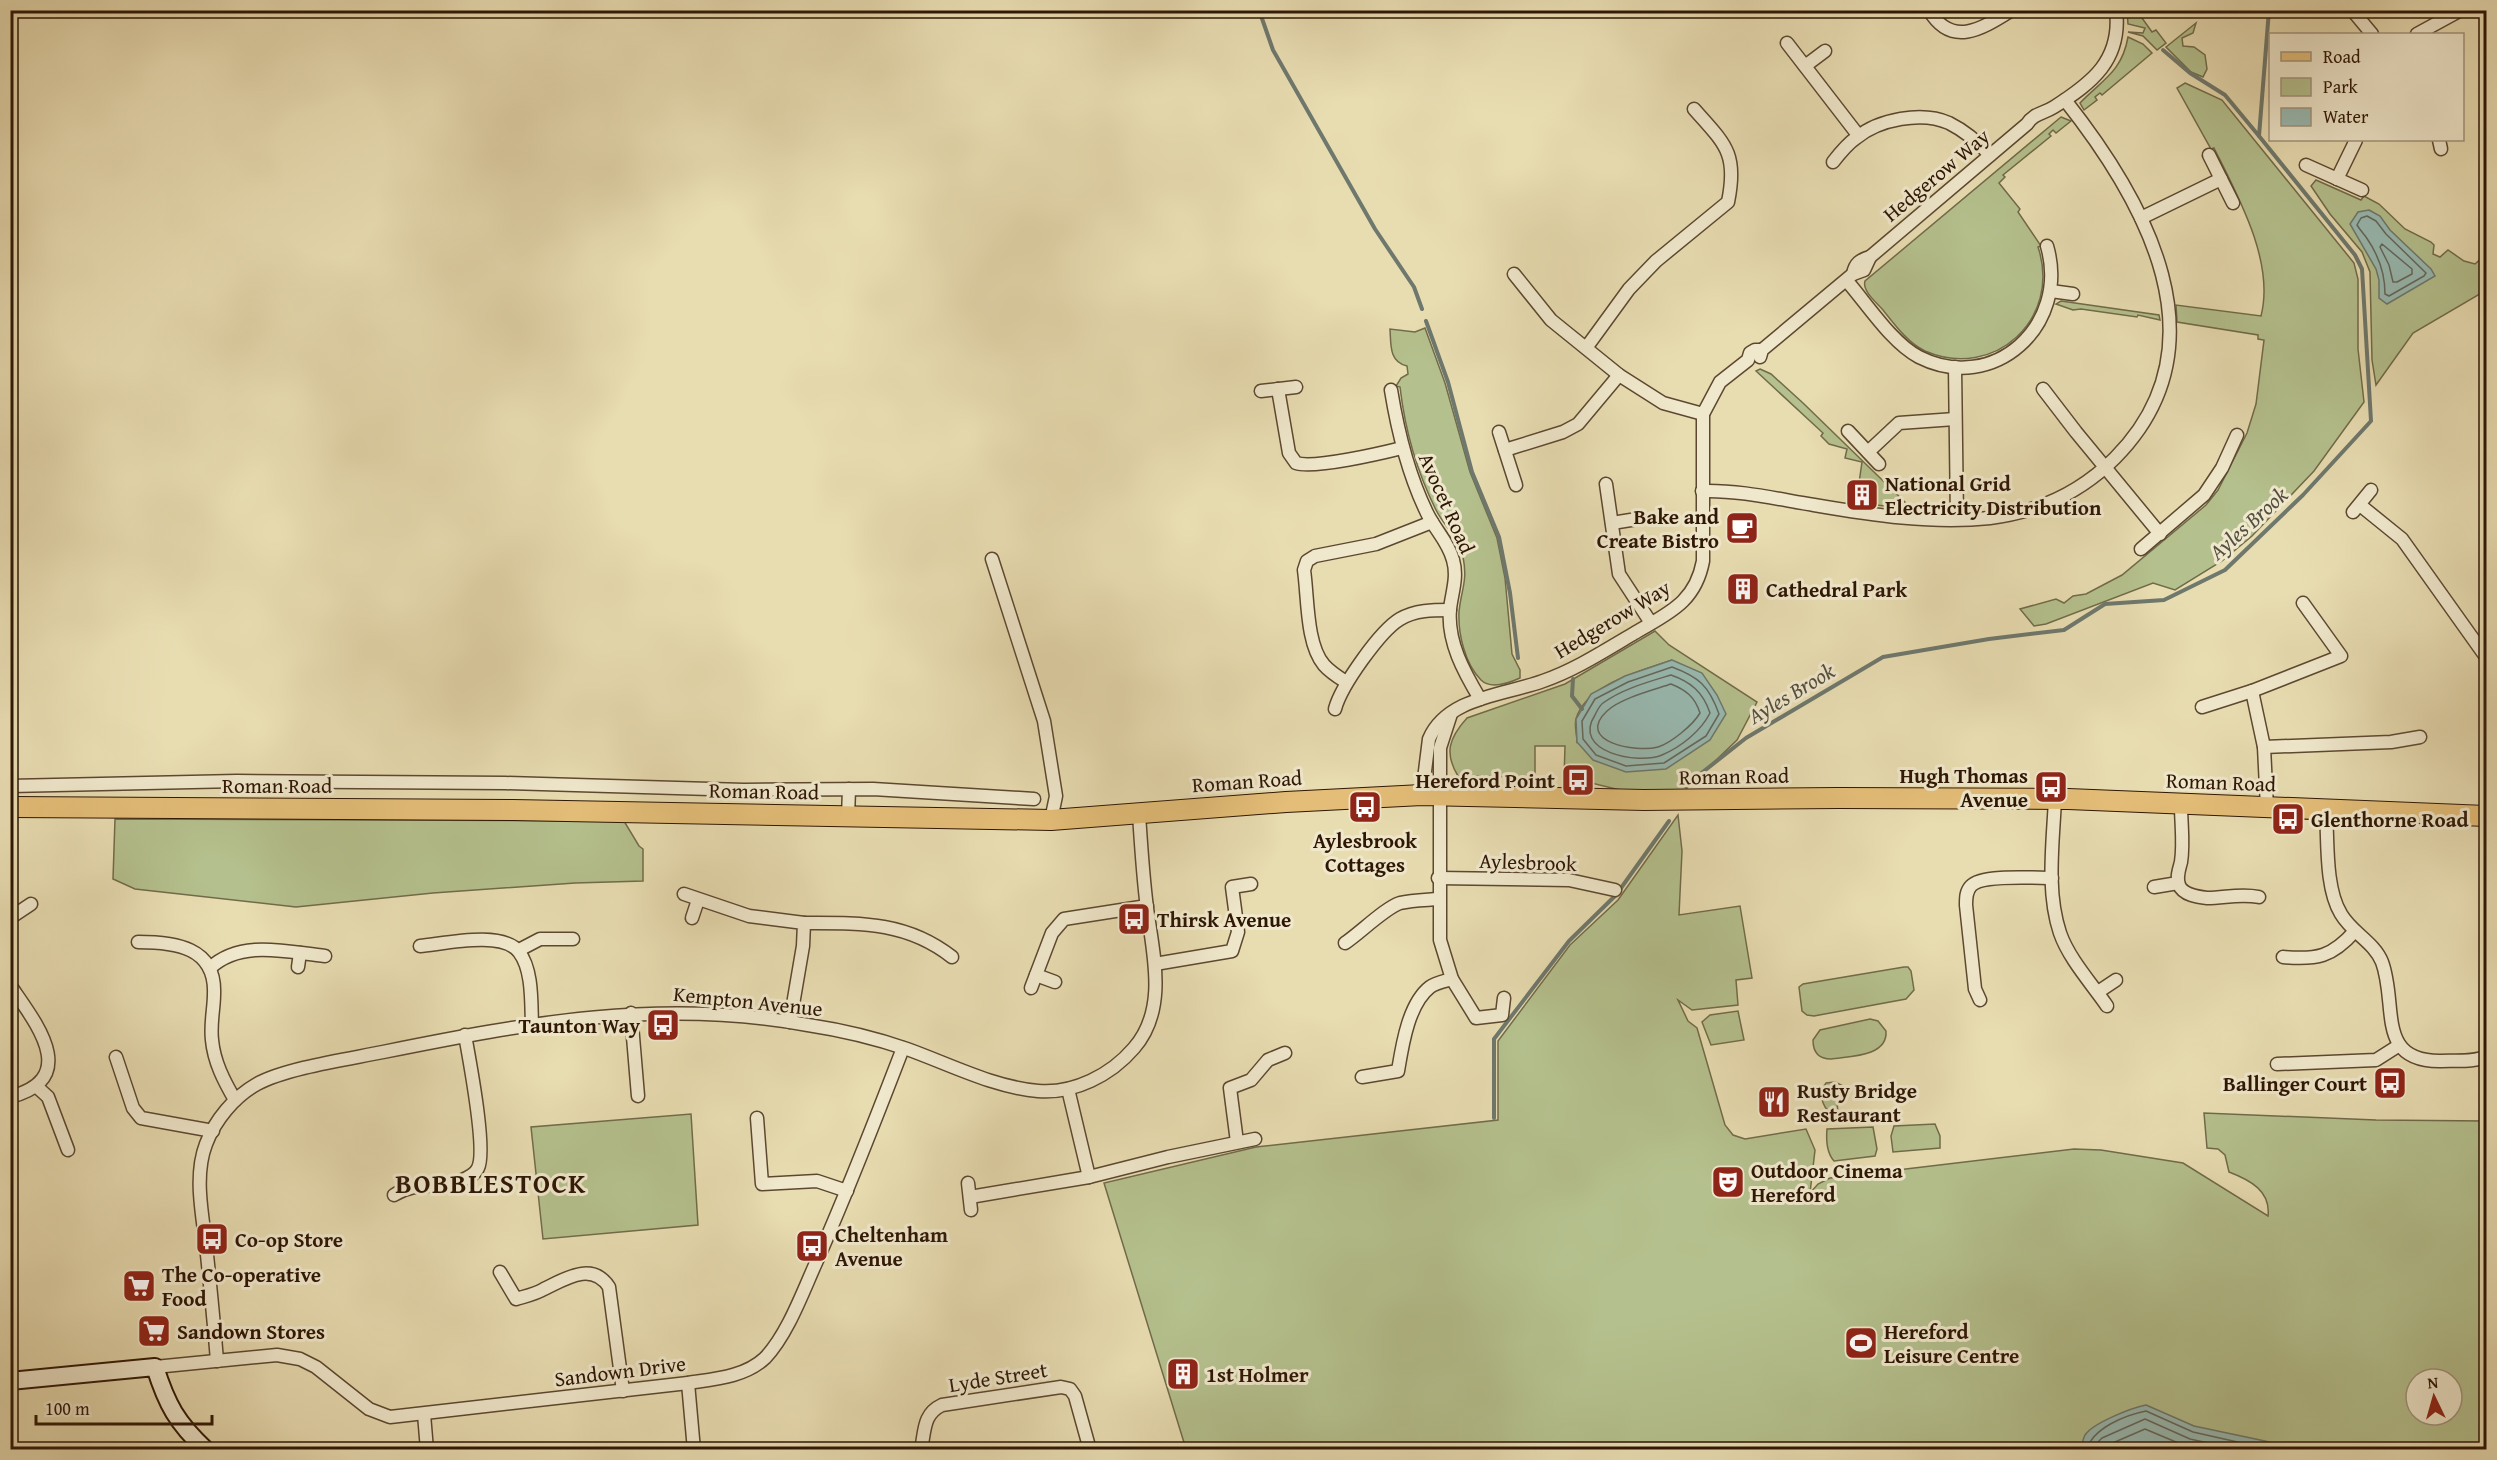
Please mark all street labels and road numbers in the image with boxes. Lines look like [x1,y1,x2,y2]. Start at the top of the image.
street label: Hedgerow Way [1876,121,1997,229]
street label: Avocet Road [1411,448,1483,559]
street label: Hedgerow Way [1548,572,1677,666]
street label: Roman Road [1679,760,1790,792]
street label: Roman Road [1191,762,1304,800]
street label: Roman Road [2165,765,2277,799]
street label: Roman Road [222,770,333,801]
street label: Roman Road [709,775,820,807]
street label: Aylesbrook [1479,845,1578,879]
street label: Kempton Avenue [672,978,824,1024]
street label: Sandown Drive [553,1348,688,1394]
street label: Lyde Street [946,1354,1050,1400]

